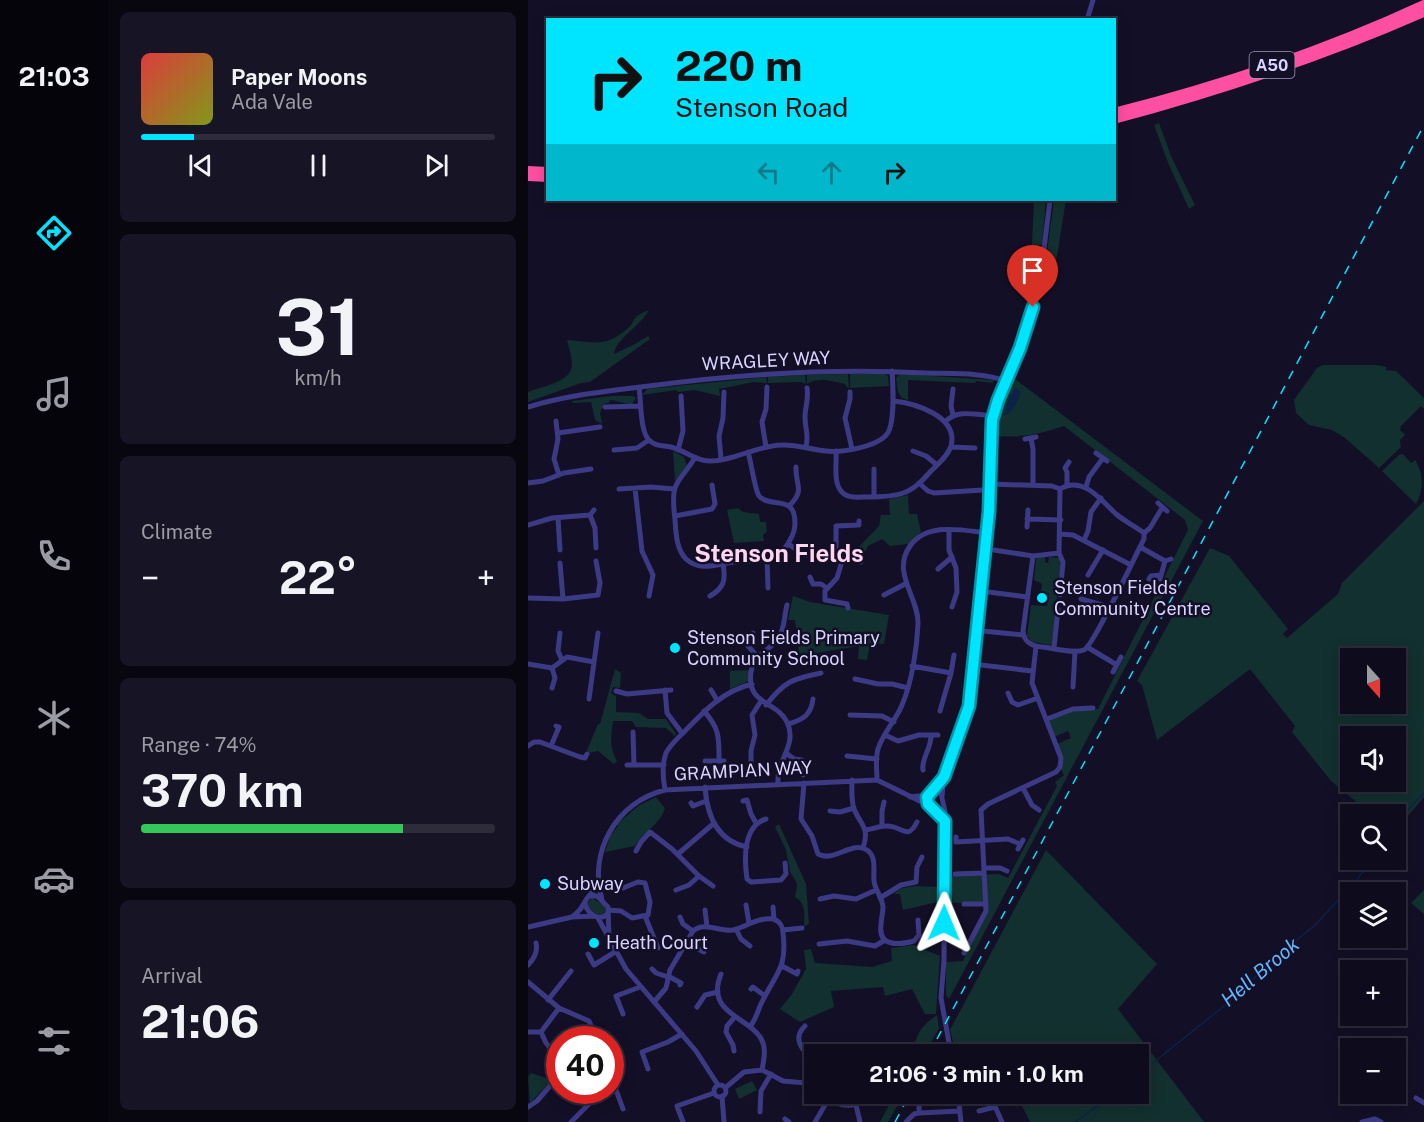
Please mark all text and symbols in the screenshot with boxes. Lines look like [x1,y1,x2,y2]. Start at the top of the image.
text: 220 m [675,41,803,90]
icon: right [576,42,654,120]
road number: A50 [1250,52,1294,78]
text: 21:03 [18,60,90,92]
text: Paper Moons [231,64,367,90]
text: Ada Vale [231,90,313,114]
text: Stenson Road [675,91,848,123]
icon: previous [184,149,217,182]
icon: pause [302,149,335,182]
icon: next [420,149,453,182]
icon: left [752,156,785,189]
icon: ahead [815,156,848,189]
icon: right [878,156,911,189]
icon: directions [33,212,75,254]
pin [1007,245,1058,307]
icon: arrive [1016,254,1049,287]
text: 31 [275,281,361,373]
street label: WRAGLEY WAY [701,347,831,374]
text: km/h [294,366,342,390]
icon: music [33,373,75,415]
text: Climate [141,520,213,544]
icon: phone [33,535,75,577]
district label: Stenson Fields [694,539,864,567]
text: 22° [279,551,357,604]
text: − [141,559,159,597]
text: + [477,559,495,597]
place label: Stenson Fields Community Centre [1054,577,1211,619]
marker: Stenson Fields Community Centre [1035,591,1049,605]
place label: Stenson Fields Primary Community School [687,627,880,669]
marker: Stenson Fields Primary Community School [668,641,682,655]
north arrow [1340,648,1406,714]
map controls [1340,648,1406,1104]
icon: climate [33,697,75,739]
button: sound [1340,726,1406,792]
text: Range · 74% [141,733,257,757]
street label: GRAMPIAN WAY [673,756,813,785]
text: 370 km [141,764,303,817]
button: search [1340,804,1406,870]
icon: car [33,858,75,900]
place label: Subway [557,873,624,894]
marker: Subway [538,877,552,891]
button: layers [1340,882,1406,948]
position arrow [912,891,976,955]
place label: Heath Court [606,932,708,953]
water label: Hell Brook [1216,932,1304,1012]
marker: Heath Court [587,936,601,950]
button: + [1340,960,1406,1026]
text: Arrival [141,964,203,988]
text: 21:06 [141,995,260,1048]
icon: filters [33,1020,75,1062]
speed limit sign: 40 [546,1026,624,1104]
button: − [1340,1038,1406,1104]
text: 21:06 · 3 min · 1.0 km [869,1061,1084,1087]

